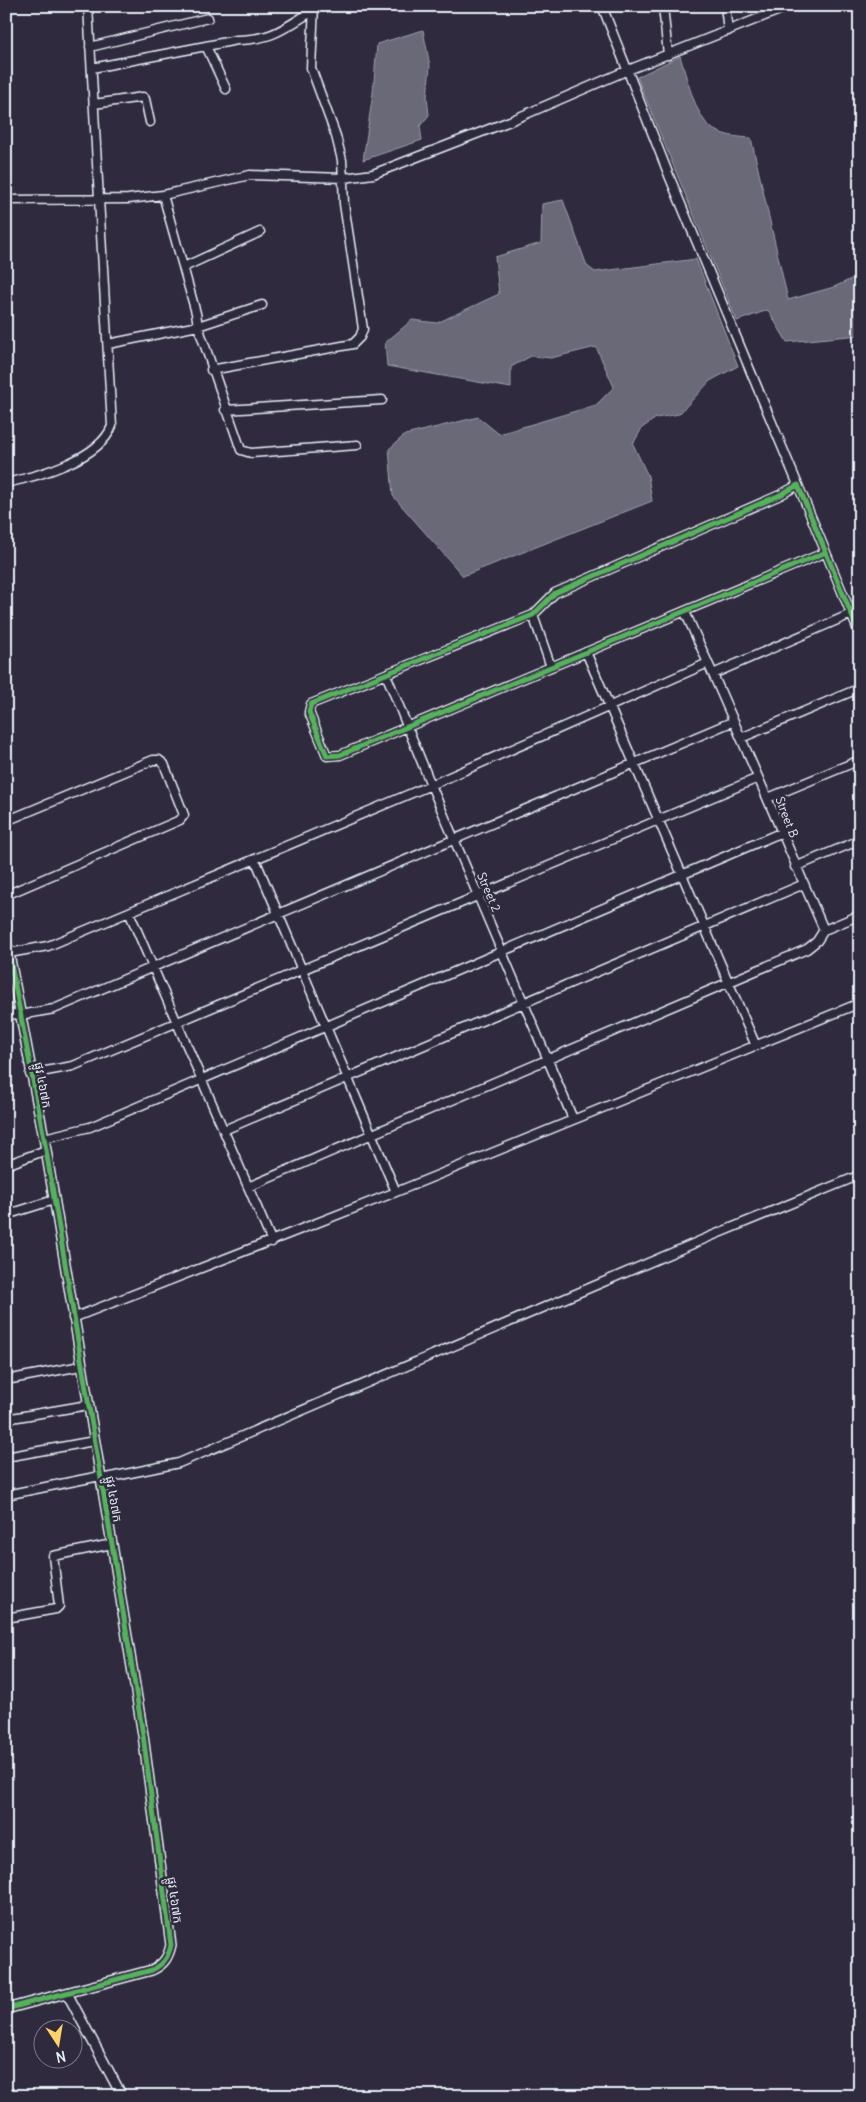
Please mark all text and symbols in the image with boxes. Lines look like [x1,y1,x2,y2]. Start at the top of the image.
street label: Street B [772,794,802,840]
street label: Street 2 [474,870,504,914]
street label: ផ្លូវ ៤៦៧ក [28,1061,55,1110]
street label: ផ្លូវ ៤៦៧ក [99,1475,125,1524]
street label: ផ្លូវ ៤៦៧ក [161,1876,186,1925]
north arrow [32,2020,82,2070]
text: N [54,2047,67,2067]

